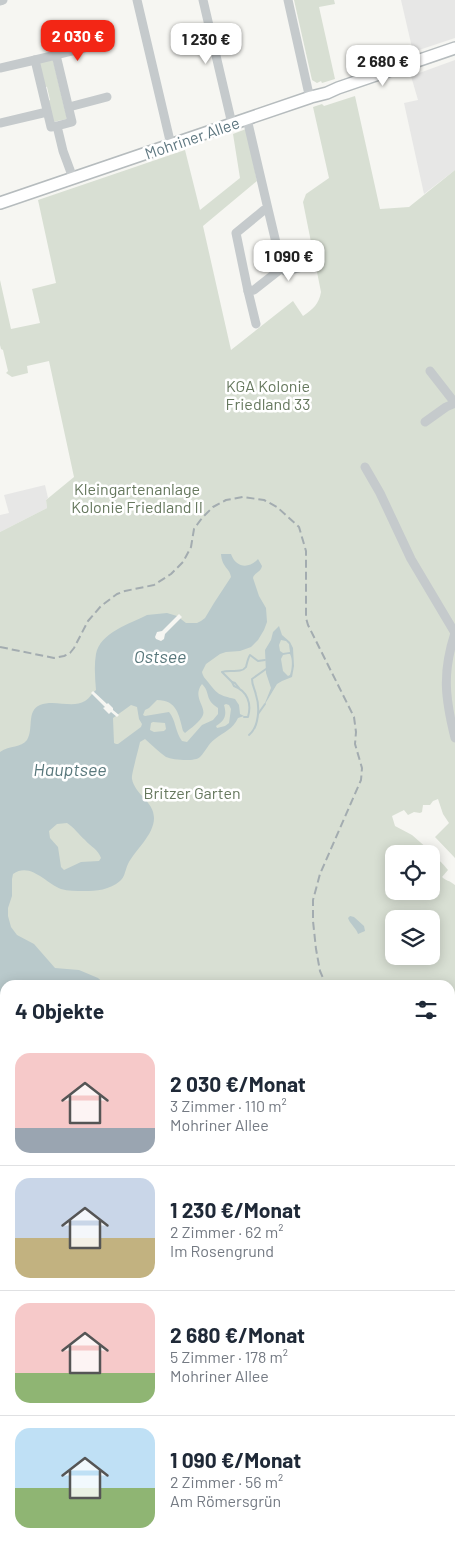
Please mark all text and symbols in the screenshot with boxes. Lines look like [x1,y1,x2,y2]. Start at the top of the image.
pin: 2 030 € [32,20,124,62]
pin: 1 230 € [160,22,252,65]
text: 2 030 € [52,26,104,45]
text: 1 230 € [182,29,230,48]
pin: 2 680 € [337,44,429,87]
text: 2 680 € [357,51,409,70]
street label: Mohriner Allee [142,112,242,163]
pin: 1 090 € [243,240,335,282]
text: 1 090 € [265,246,313,265]
park label: KGA Kolonie Friedland 33 [226,376,310,413]
park label: Kleingartenanlage Kolonie Friedland II [71,479,203,516]
water label: Ostsee [134,645,186,667]
water label: Hauptsee [33,758,107,780]
park label: Britzer Garten [143,783,241,802]
map controls [385,845,440,965]
button: locate [385,845,440,900]
button: layers [385,910,440,965]
icon: filters [412,996,440,1024]
text: 4 Objekte [15,998,104,1023]
text: 2 030 €/Monat [170,1071,306,1096]
icon: home [55,1073,115,1133]
text: 3 Zimmer · 110 m² [170,1096,287,1115]
text: Mohriner Allee [170,1115,269,1134]
text: 1 230 €/Monat [170,1197,301,1222]
icon: home [55,1198,115,1258]
text: 2 Zimmer · 62 m² [170,1222,284,1241]
text: Im Rosengrund [170,1241,274,1260]
text: 2 680 €/Monat [170,1322,305,1347]
icon: home [55,1323,115,1383]
text: 5 Zimmer · 178 m² [170,1347,288,1366]
text: Mohriner Allee [170,1366,269,1385]
text: 1 090 €/Monat [170,1447,301,1472]
icon: home [55,1448,115,1508]
text: 2 Zimmer · 56 m² [170,1472,283,1491]
text: Am Römersgrün [170,1491,281,1510]

